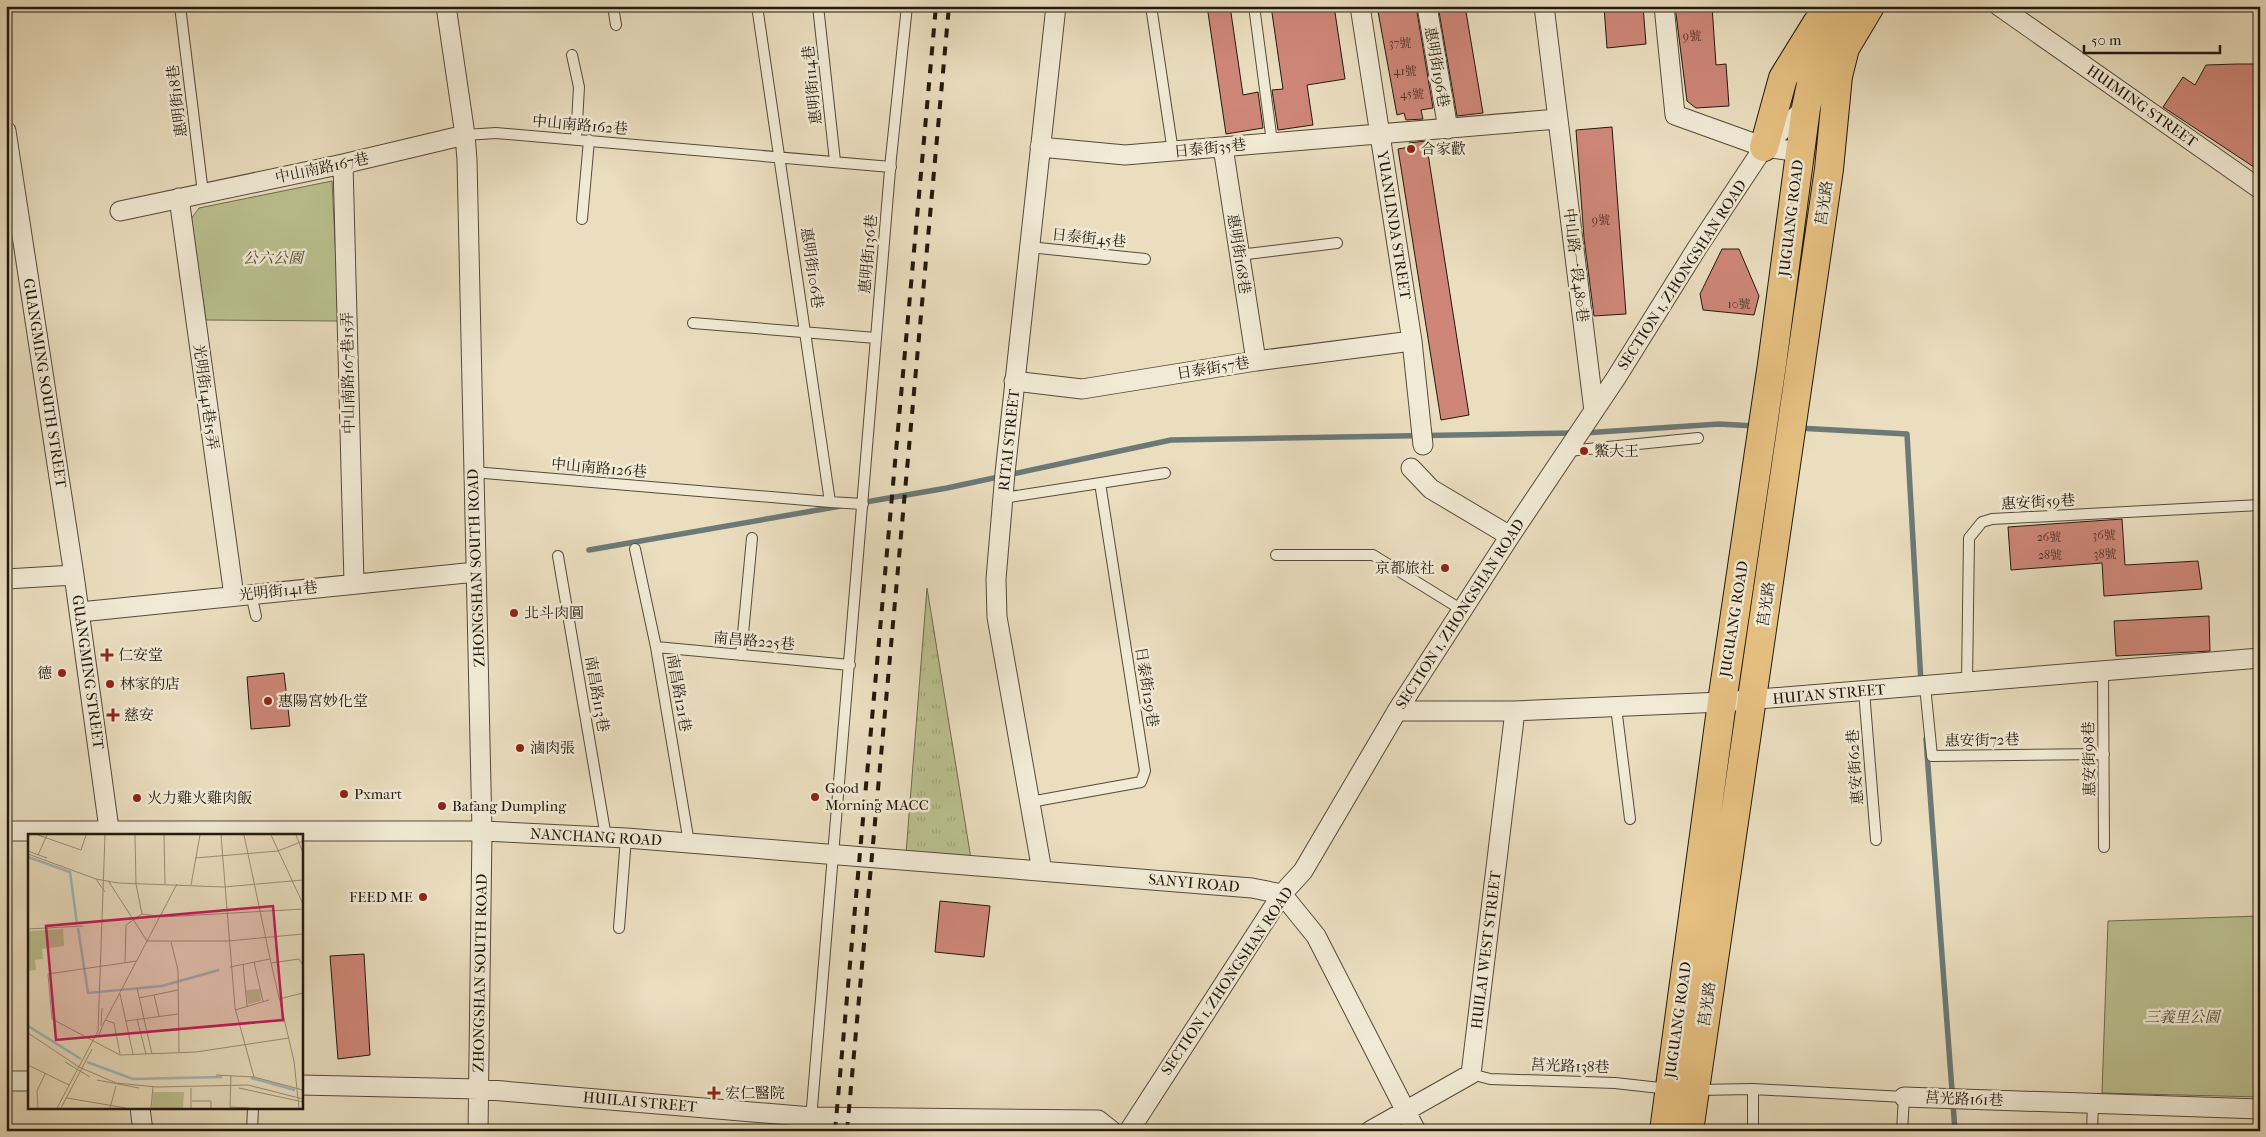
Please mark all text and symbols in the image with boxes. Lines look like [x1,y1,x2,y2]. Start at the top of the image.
scale bar [2084,22,2220,54]
street label: 惠明街196巷 [1421,25,1453,109]
house number: 9號 [1683,29,1701,43]
text: 50 m [2091,31,2122,49]
house number: 37號 [1389,36,1411,50]
street label: 惠明街114巷 [799,44,825,126]
street label: HUIMING STREET [2083,61,2202,151]
street label: 惠明街18巷 [164,64,190,138]
house number: 41號 [1393,64,1417,78]
house number: 45號 [1400,87,1424,101]
street label: 中山南路162巷 [531,112,629,138]
street label: 日泰街35巷 [1173,135,1247,161]
place label: 合家歡 [1421,140,1466,158]
marker: 合家歡 [1405,143,1417,155]
street label: YUANLINDA STREET [1373,148,1415,302]
street label: 中山南路167巷 [273,149,371,187]
street label: JUGUANG ROAD [1775,159,1807,278]
street label: SECTION 1, ZHONGSHAN ROAD [1614,176,1750,374]
street label: 莒光路 [1812,179,1836,227]
street label: 中山路一段480巷 [1560,207,1592,323]
street label: 惠明街168巷 [1224,213,1254,295]
house number: 9號 [1592,213,1610,227]
street label: 惠明街136巷 [856,214,880,294]
street label: 日泰街45巷 [1051,225,1127,251]
street label: 惠明街106巷 [797,226,827,310]
park label: 公六公園 [243,249,305,267]
street label: GUANGMING SOUTH STREET [20,277,71,490]
house number: 10號 [1728,297,1750,311]
street label: 中山南路167巷15弄 [338,312,358,434]
street label: 光明街141巷15弄 [190,343,222,451]
street label: 日泰街57巷 [1175,353,1251,383]
street label: RITAI STREET [995,387,1023,492]
place label: 鱉大王 [1594,442,1639,460]
marker: 鱉大王 [1578,445,1590,457]
street label: 中山南路126巷 [550,455,648,481]
street label: ZHONGSHAN SOUTH ROAD [464,468,488,668]
street label: 惠安街59巷 [2000,491,2076,513]
street label: SECTION 1, ZHONGSHAN ROAD [1392,515,1528,713]
house number: 36號 [2092,528,2116,542]
house number: 26號 [2037,530,2061,544]
house number: 38號 [2094,547,2116,561]
house number: 28號 [2038,548,2062,562]
place label: 京都旅社 [1375,559,1435,577]
street label: JUGUANG ROAD [1716,560,1752,679]
marker: 京都旅社 [1439,562,1451,574]
street label: 光明街141巷 [237,578,319,604]
street label: 莒光路 [1754,580,1778,628]
street label: GUANGMING STREET [68,594,108,751]
place label: 北斗肉圓 [524,604,584,622]
marker: 北斗肉圓 [508,607,520,619]
street label: 南昌路225巷 [712,628,796,654]
place label: 仁安堂 [118,646,163,664]
street label: 日泰街129巷 [1132,646,1162,728]
marker: 仁安堂 [100,648,114,662]
street label: 南昌路121巷 [663,653,695,733]
street label: 南昌路113巷 [581,655,613,733]
place label: 德 [37,664,52,682]
marker: 德 [56,667,68,679]
place label: 林家的店 [120,675,180,693]
marker: 林家的店 [104,678,116,690]
street label: HUI'AN STREET [1772,680,1887,708]
place label: 惠陽宮妙化堂 [278,692,368,710]
marker: 惠陽宮妙化堂 [262,695,274,707]
place label: 慈安 [124,706,154,724]
marker: 慈安 [106,708,120,722]
street label: 惠安街98巷 [2079,721,2099,797]
street label: 惠安街62巷 [1843,729,1867,805]
street label: 惠安街72巷 [1944,730,2020,750]
place label: 滷肉張 [530,739,575,757]
marker: 滷肉張 [514,742,526,754]
place label: Good Morning MACC [825,779,929,814]
place label: Pxmart [354,785,403,803]
marker: Pxmart [338,788,350,800]
place label: 火力雞火雞肉飯 [147,789,252,807]
marker: Good Morning MACC [809,791,821,803]
marker: 火力雞火雞肉飯 [131,792,143,804]
place label: Bafang Dumpling [452,797,567,815]
marker: Bafang Dumpling [436,800,448,812]
street label: NANCHANG ROAD [530,825,662,849]
inset map [28,834,302,1110]
street label: HUILAI WEST STREET [1467,869,1505,1030]
street label: SANYI ROAD [1148,870,1240,896]
street label: ZHONGSHAN SOUTH ROAD [469,874,491,1072]
street label: SECTION 1, ZHONGSHAN ROAD [1157,883,1297,1079]
place label: FEED ME [349,888,413,906]
marker: FEED ME [417,891,429,903]
street label: JUGUANG ROAD [1661,961,1695,1080]
street label: 莒光路 [1695,980,1719,1028]
park label: 三義里公園 [2144,1008,2221,1026]
street label: 莒光路138巷 [1530,1056,1610,1076]
place label: 宏仁醫院 [725,1084,785,1102]
marker: 宏仁醫院 [707,1086,721,1100]
street label: HUILAI STREET [582,1088,699,1116]
street label: 莒光路161巷 [1924,1089,2004,1109]

